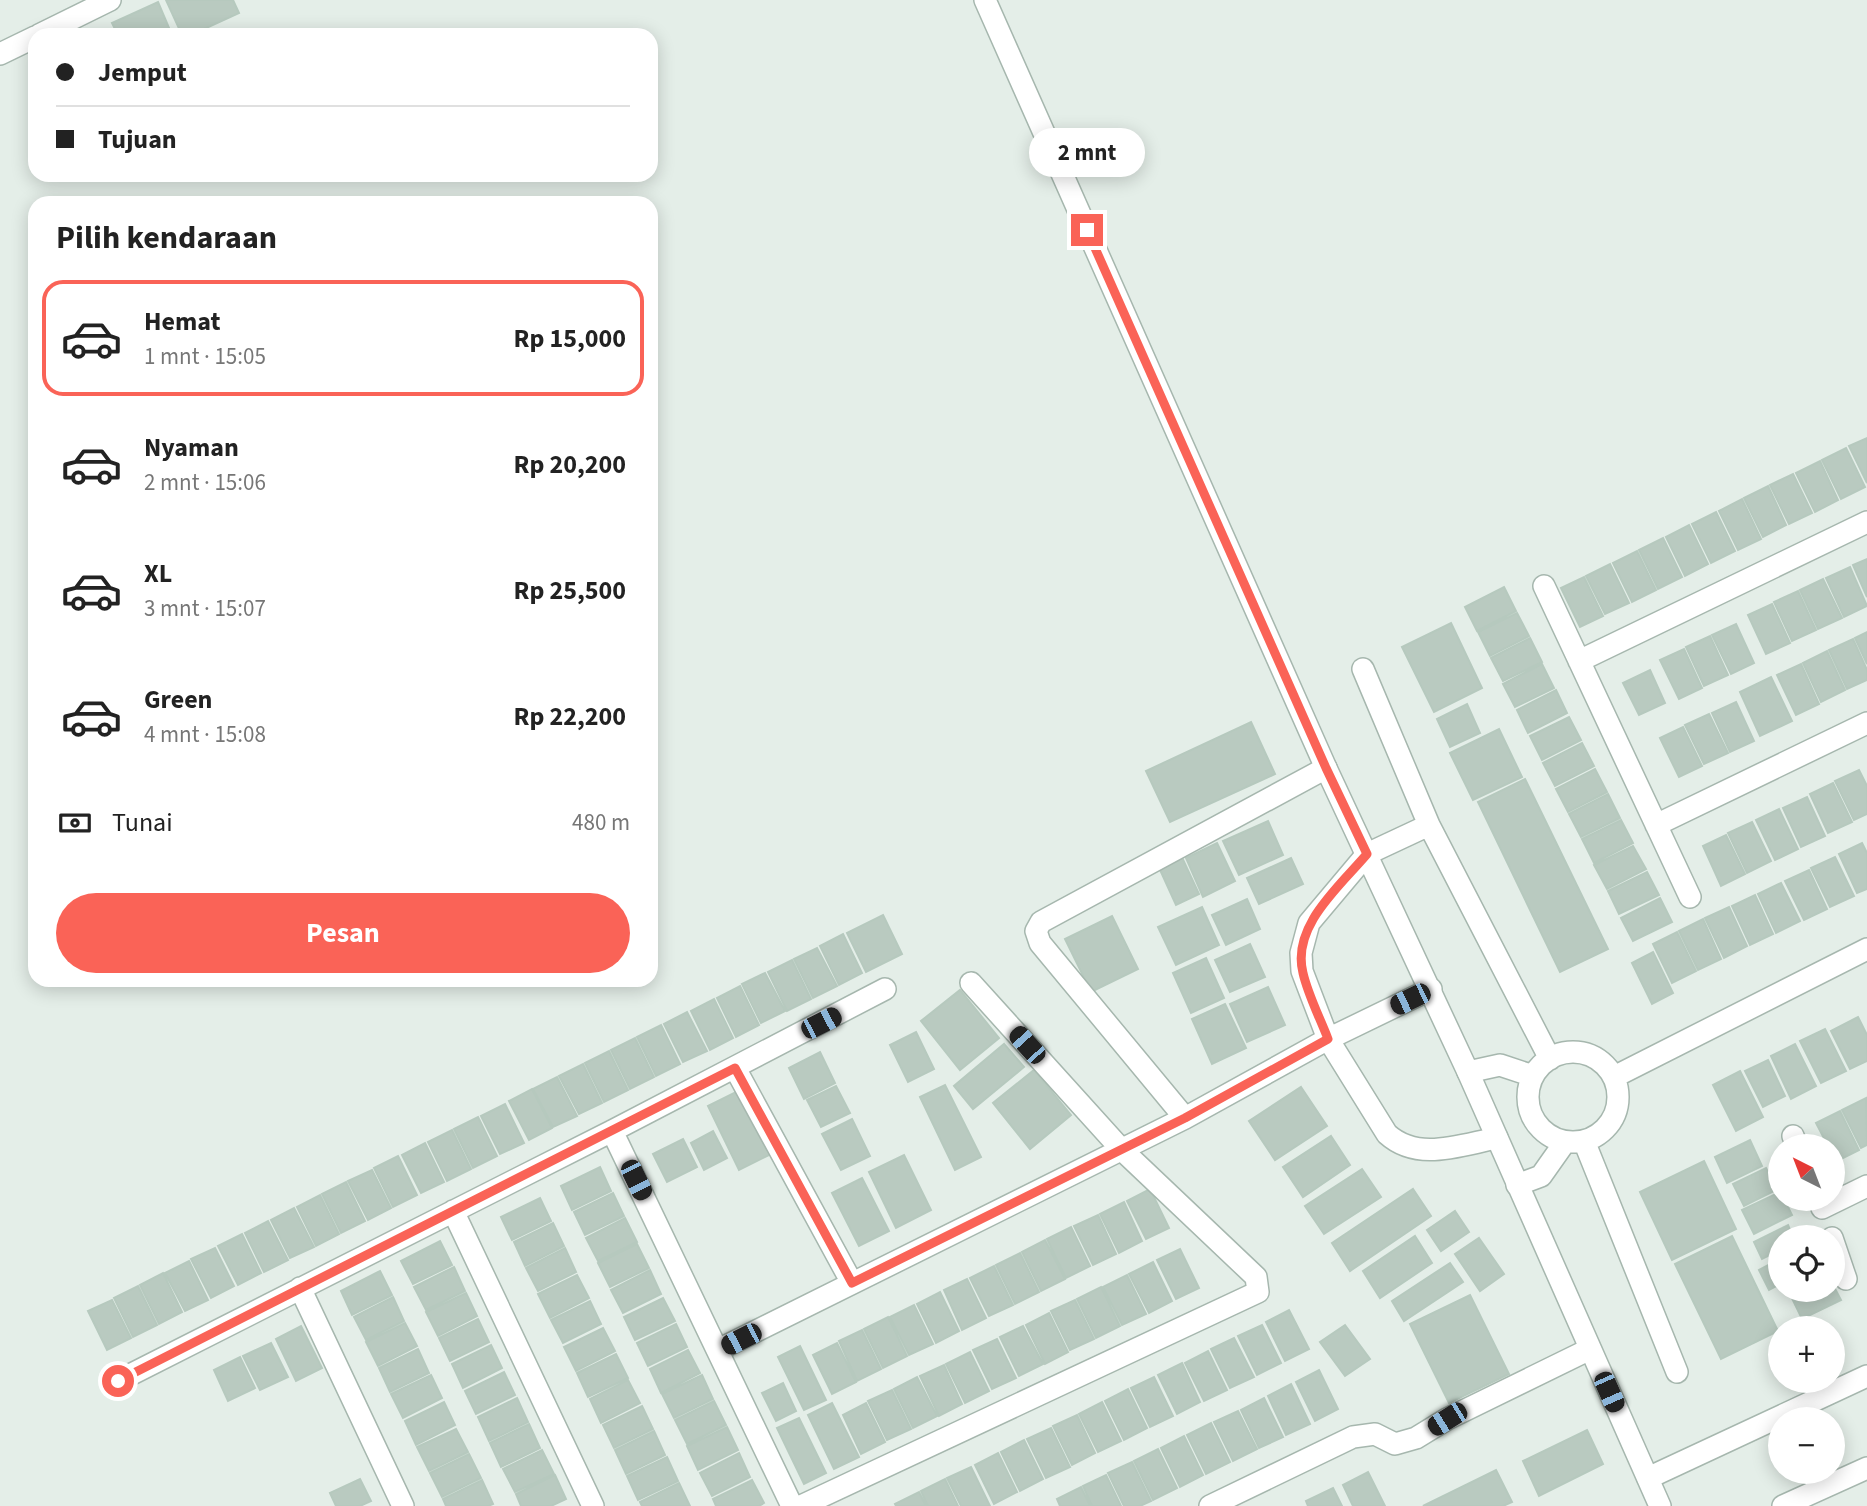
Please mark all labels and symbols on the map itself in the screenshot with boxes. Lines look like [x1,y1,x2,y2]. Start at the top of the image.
callout: 2 mnt [1029,128,1145,177]
route end [1071,214,1103,246]
car [1387,980,1434,1018]
car [798,1004,845,1042]
car [1006,1022,1049,1068]
north arrow [1768,1134,1844,1211]
car [618,1157,655,1203]
car [718,1320,765,1358]
route start [102,1365,134,1397]
car [1591,1369,1628,1415]
car [1424,1399,1471,1439]

